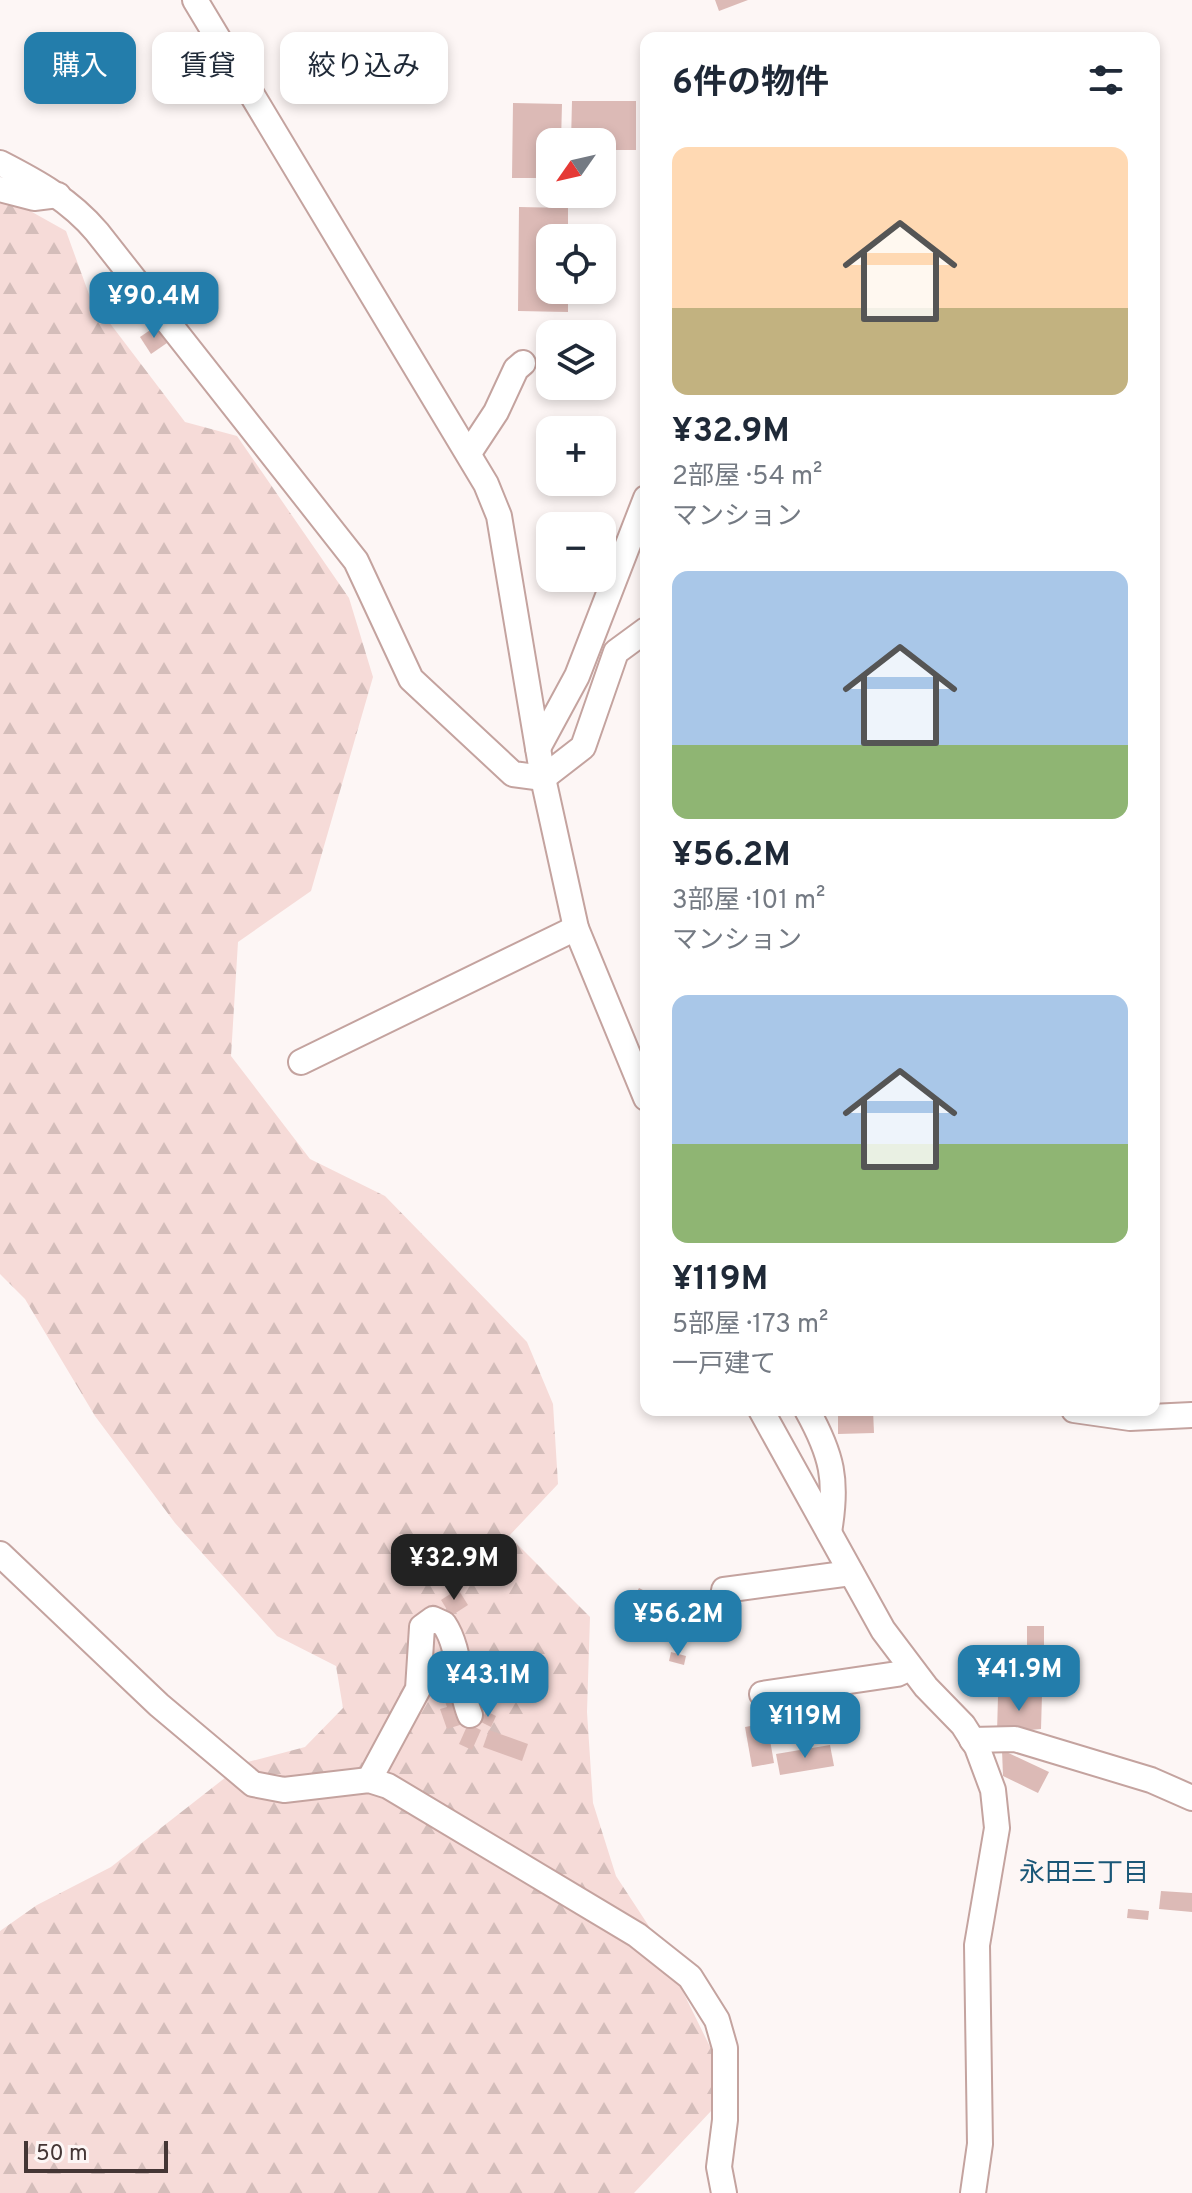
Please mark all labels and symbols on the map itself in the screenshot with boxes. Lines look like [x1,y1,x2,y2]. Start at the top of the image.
north arrow [536,128,616,208]
pin: ¥90.4M [89,272,219,340]
pin: ¥32.9M [389,1534,519,1602]
pin: ¥56.2M [613,1590,743,1658]
pin: ¥41.9M [954,1645,1084,1713]
pin: ¥43.1M [423,1651,553,1719]
pin: ¥119M [749,1692,861,1760]
district label: 永田三丁目 [1019,1858,1149,1891]
scale bar [24,2137,168,2173]

